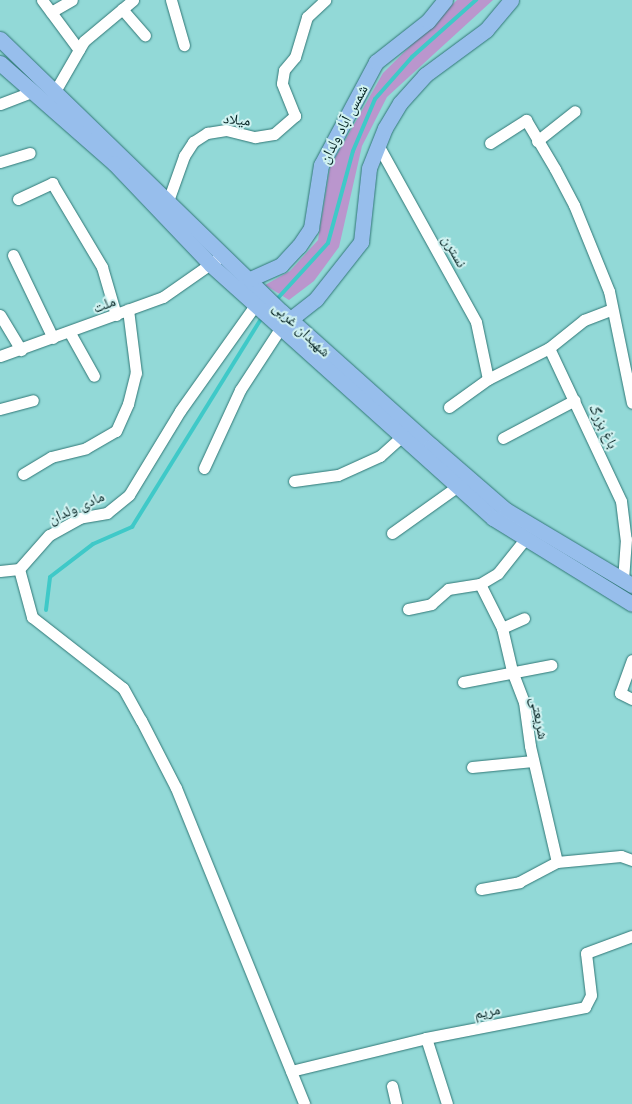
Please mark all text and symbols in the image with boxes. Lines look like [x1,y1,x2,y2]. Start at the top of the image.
street label: شمس آباد ولدان [315,82,371,166]
street label: میلاد [222,109,252,129]
street label: نسترن [439,232,471,270]
street label: ملت [90,292,118,316]
street label: شهیدان غربی [269,298,335,360]
street label: باغ بزرگ [585,401,623,451]
street label: مادی ولدان [45,487,107,527]
street label: شریعتی [527,695,553,741]
street label: مریم [473,1000,501,1022]

